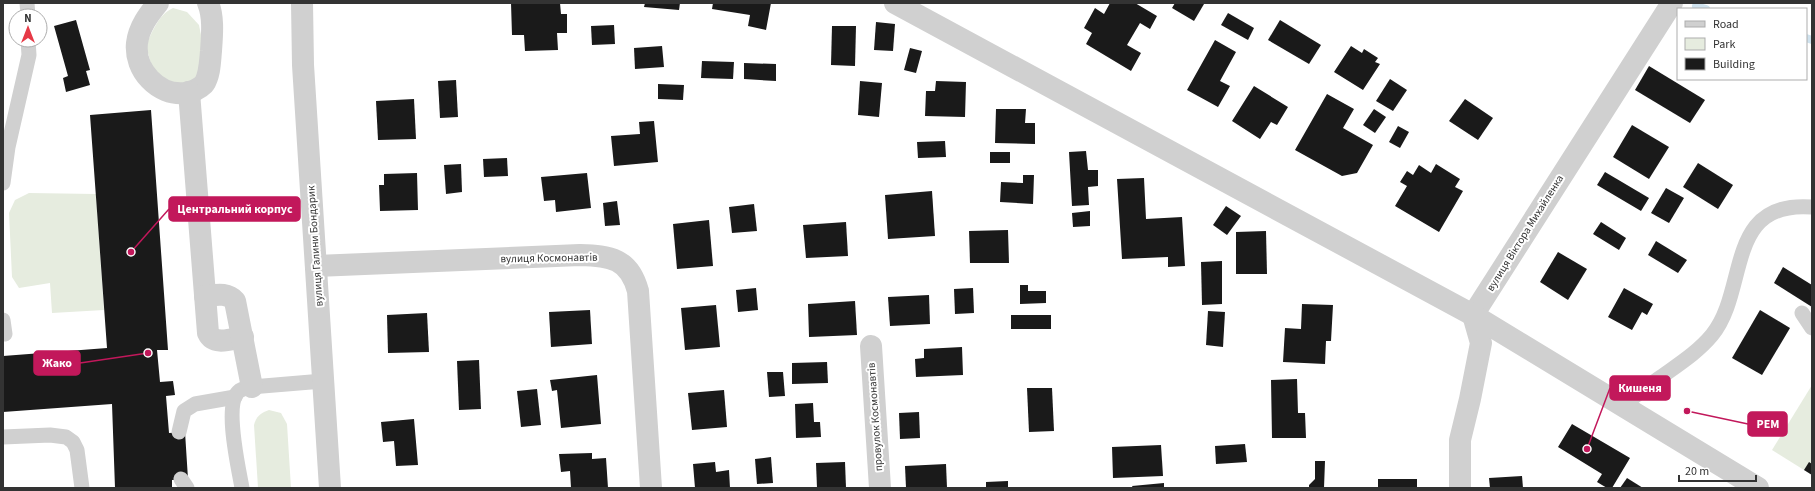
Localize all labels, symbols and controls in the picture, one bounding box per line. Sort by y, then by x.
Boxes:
north arrow [8,8,48,48]
legend [1677,8,1807,80]
text: N [24,11,32,26]
text: Road [1713,16,1739,33]
text: Park [1713,36,1735,53]
text: Building [1713,56,1755,73]
street label: вулиця Віктора Михайленка [1483,172,1567,294]
street label: вулиця Галини Бондарик [303,185,327,307]
callout: Центральний корпус [169,197,300,221]
text: Центральний корпус [177,201,293,218]
street label: вулиця Космонавтів [500,250,598,266]
callout: Жако [34,351,80,375]
text: Жако [42,355,72,372]
street label: провулок Космонавтів [864,362,886,472]
callout: Кишеня [1610,376,1670,400]
text: Кишеня [1618,380,1662,397]
callout: РЕМ [1748,412,1787,436]
text: РЕМ [1757,416,1779,433]
scale bar [1679,457,1756,483]
text: 20 m [1685,463,1709,480]

